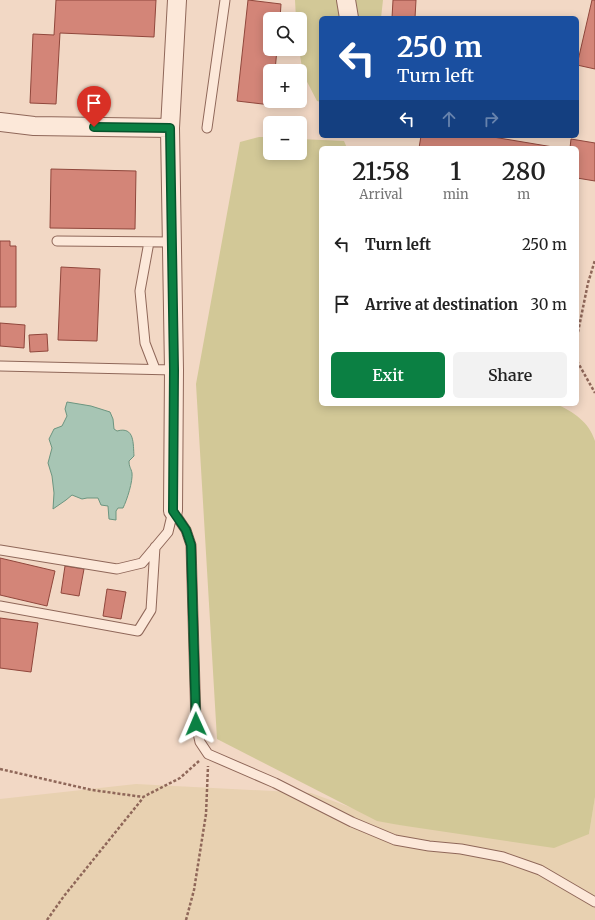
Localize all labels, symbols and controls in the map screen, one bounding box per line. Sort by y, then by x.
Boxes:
map controls [263,12,307,160]
button: search [263,12,307,56]
text: 250 m [397,29,482,65]
icon: left [331,32,383,84]
button: + [263,64,307,108]
text: Turn left [397,64,474,87]
pin [77,86,111,127]
icon: arrive [83,92,105,114]
icon: left [396,108,418,130]
icon: ahead [438,108,460,130]
icon: right [480,108,502,130]
button: − [263,116,307,160]
text: 21:58 [352,156,410,187]
text: 1 [450,156,461,187]
text: 280 [502,156,546,187]
text: Arrival [359,186,403,203]
text: min [443,186,469,203]
text: m [517,186,530,203]
icon: left [331,233,353,255]
text: Turn left [365,235,431,254]
text: 250 m [522,235,567,254]
icon: arrive [331,293,353,315]
text: Arrive at destination [365,295,518,314]
text: 30 m [530,295,567,314]
button: Exit [331,352,445,398]
button: Share [453,352,567,398]
position arrow [175,703,217,745]

